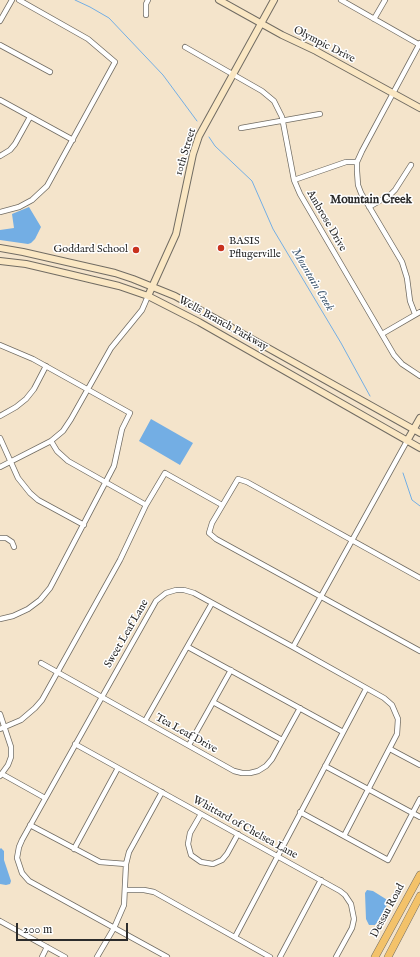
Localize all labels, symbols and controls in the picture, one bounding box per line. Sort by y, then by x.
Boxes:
street label: Olympic Drive [291,24,357,66]
street label: 10th Street [173,127,199,177]
street label: Ambrose Drive [303,188,349,254]
district label: Mountain Creek [330,194,412,208]
place label: BASIS Pflugerville [229,235,281,261]
place label: Goddard School [54,243,128,257]
marker: BASIS Pflugerville [216,243,226,253]
marker: Goddard School [131,245,141,255]
water label: Mountain Creek [288,246,336,314]
street label: Wells Branch Parkway [176,294,270,354]
street label: Sweet Leaf Lane [102,598,152,670]
street label: Tea Leaf Drive [153,712,219,756]
street label: Whittard of Chelsea Lane [190,794,300,862]
street label: Dessau Road [368,882,408,940]
scale bar [18,915,130,941]
text: 200 m [23,922,52,937]

